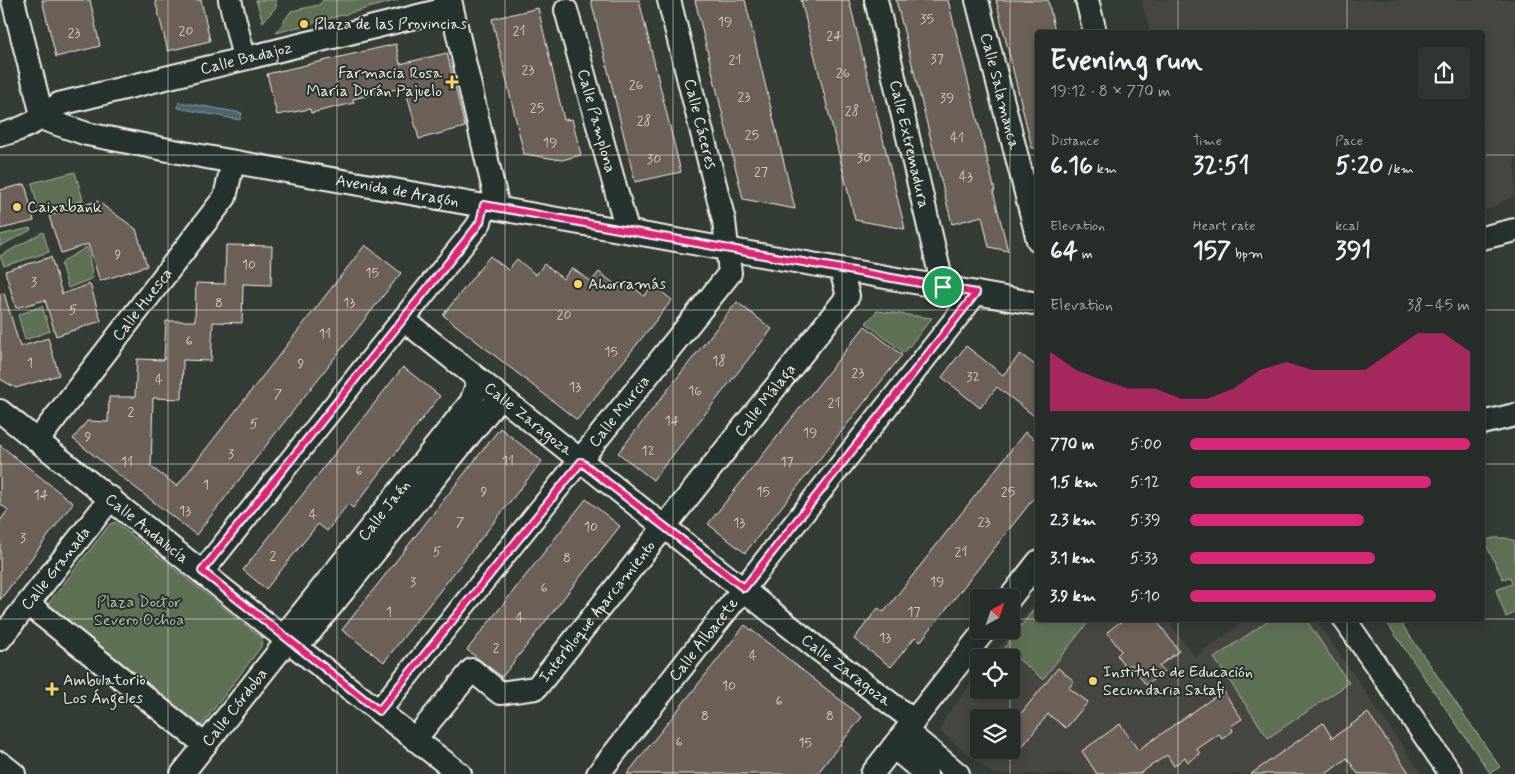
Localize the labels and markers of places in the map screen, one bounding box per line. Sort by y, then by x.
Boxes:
place label: Plaza de las Provincias [314,14,467,35]
marker: Plaza de las Provincias [298,18,310,30]
place label: Farmacia Rosa María Durán Pajuelo [306,63,442,102]
marker: Farmacia Rosa María Durán Pajuelo [446,76,458,88]
place label: Caixabank [27,197,102,218]
marker: Caixabank [11,201,23,213]
pin [922,266,964,308]
place label: Ahorramás [588,274,666,295]
marker: Ahorramás [572,278,584,290]
place label: Instituto de Educación Secundaria Satafi [1103,662,1253,701]
place label: Ambulatorio Los Ángeles [63,670,146,710]
marker: Instituto de Educación Secundaria Satafi [1087,675,1099,687]
marker: Ambulatorio Los Ángeles [45,682,59,696]

